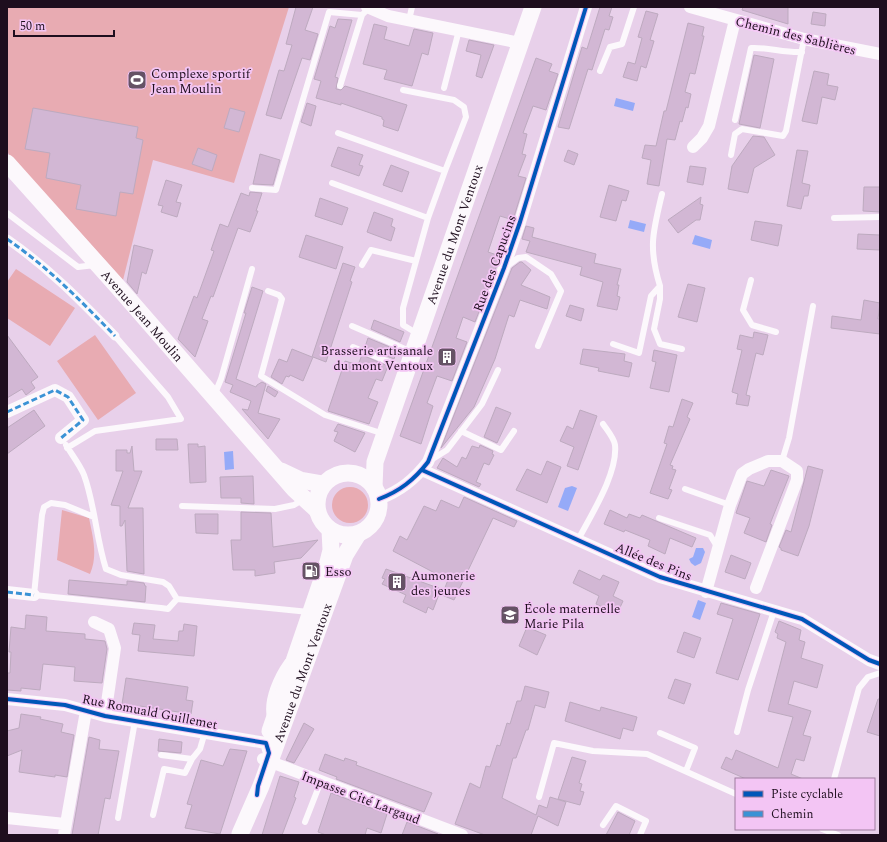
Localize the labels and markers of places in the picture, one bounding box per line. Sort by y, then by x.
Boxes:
place label: Complexe sportif Jean Moulin [151,64,252,99]
sports icon: Complexe sportif Jean Moulin [126,69,148,91]
place label: Brasserie artisanale du mont Ventoux [321,341,434,376]
building icon: Brasserie artisanale du mont Ventoux [436,346,458,368]
fuel station icon: Esso [300,560,322,582]
place label: Esso [325,562,352,582]
place label: Aumonerie des jeunes [411,566,475,601]
building icon: Aumonerie des jeunes [386,571,408,593]
place label: École maternelle Marie Pila [524,599,620,634]
school or university icon: École maternelle Marie Pila [499,604,521,626]

